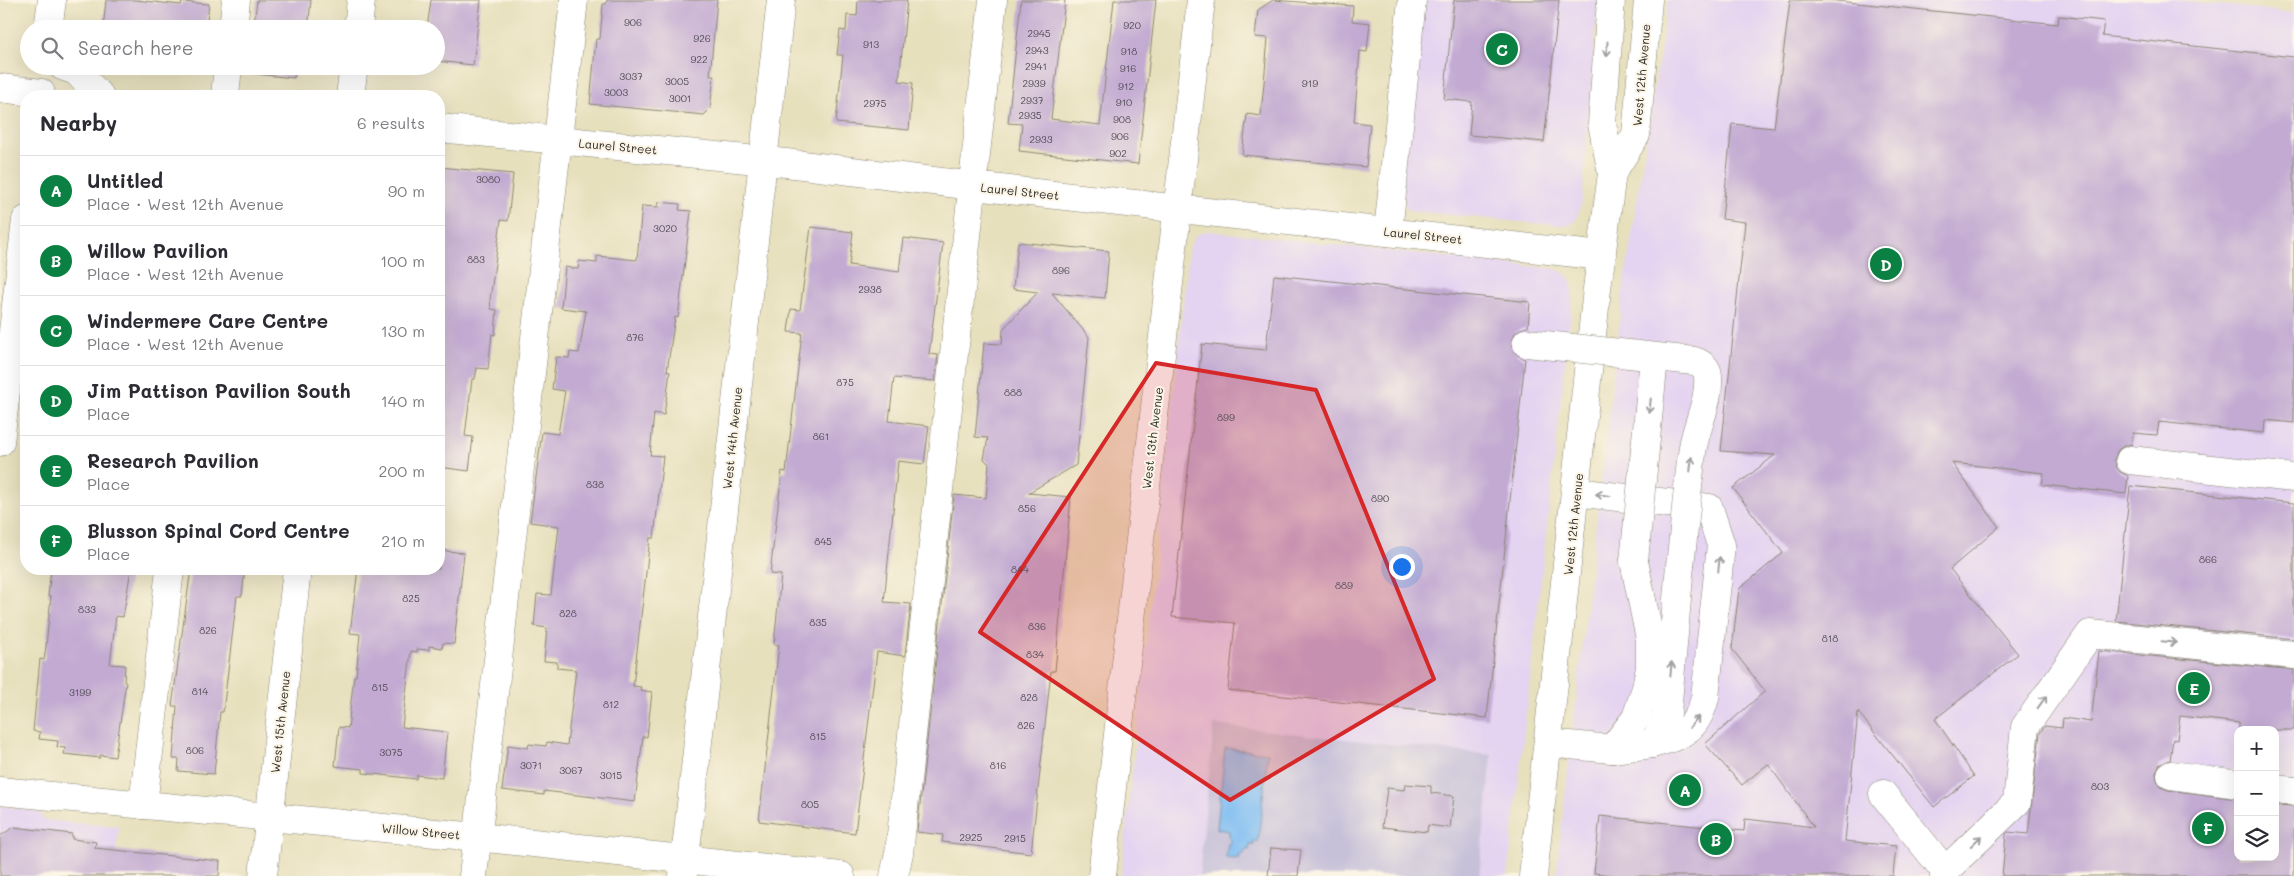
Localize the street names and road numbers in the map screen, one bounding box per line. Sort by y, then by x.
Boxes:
street label: West 12th Avenue [1629,23,1653,127]
street label: Laurel Street [578,135,658,157]
street label: Laurel Street [980,179,1060,203]
street label: Laurel Street [1383,223,1463,247]
street label: West 14th Avenue [719,386,745,490]
street label: West 13th Avenue [1138,386,1166,490]
street label: West 12th Avenue [1560,472,1586,576]
street label: West 15th Avenue [267,670,293,774]
street label: Willow Street [381,820,461,842]

